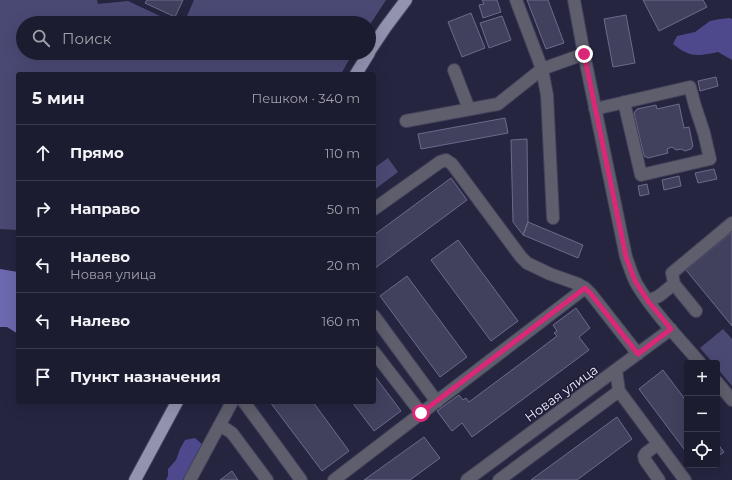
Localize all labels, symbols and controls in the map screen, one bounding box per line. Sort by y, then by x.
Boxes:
search box [16,16,376,60]
icon: search [30,27,52,49]
text: Поиск [62,29,111,48]
route end [575,45,593,63]
text: 5 мин [32,88,85,108]
text: Пешком · 340 m [251,90,360,106]
icon: ahead [32,142,54,164]
text: Прямо [70,143,124,162]
text: 110 m [325,145,360,161]
icon: right [32,198,54,220]
text: Направо [70,199,140,218]
text: 50 m [327,201,360,217]
text: Налево [70,247,130,266]
icon: left [32,254,54,276]
text: 20 m [327,257,360,273]
text: Новая улица [70,266,156,282]
icon: left [32,310,54,332]
text: Налево [70,311,130,330]
text: 160 m [322,313,360,329]
map controls [684,360,720,468]
button: + [684,360,720,396]
street label: Новая улица [521,361,601,425]
icon: arrive [32,366,54,388]
text: Пункт назначения [70,367,221,386]
button: − [684,396,720,432]
route start [412,404,430,422]
button: locate [684,432,720,468]

